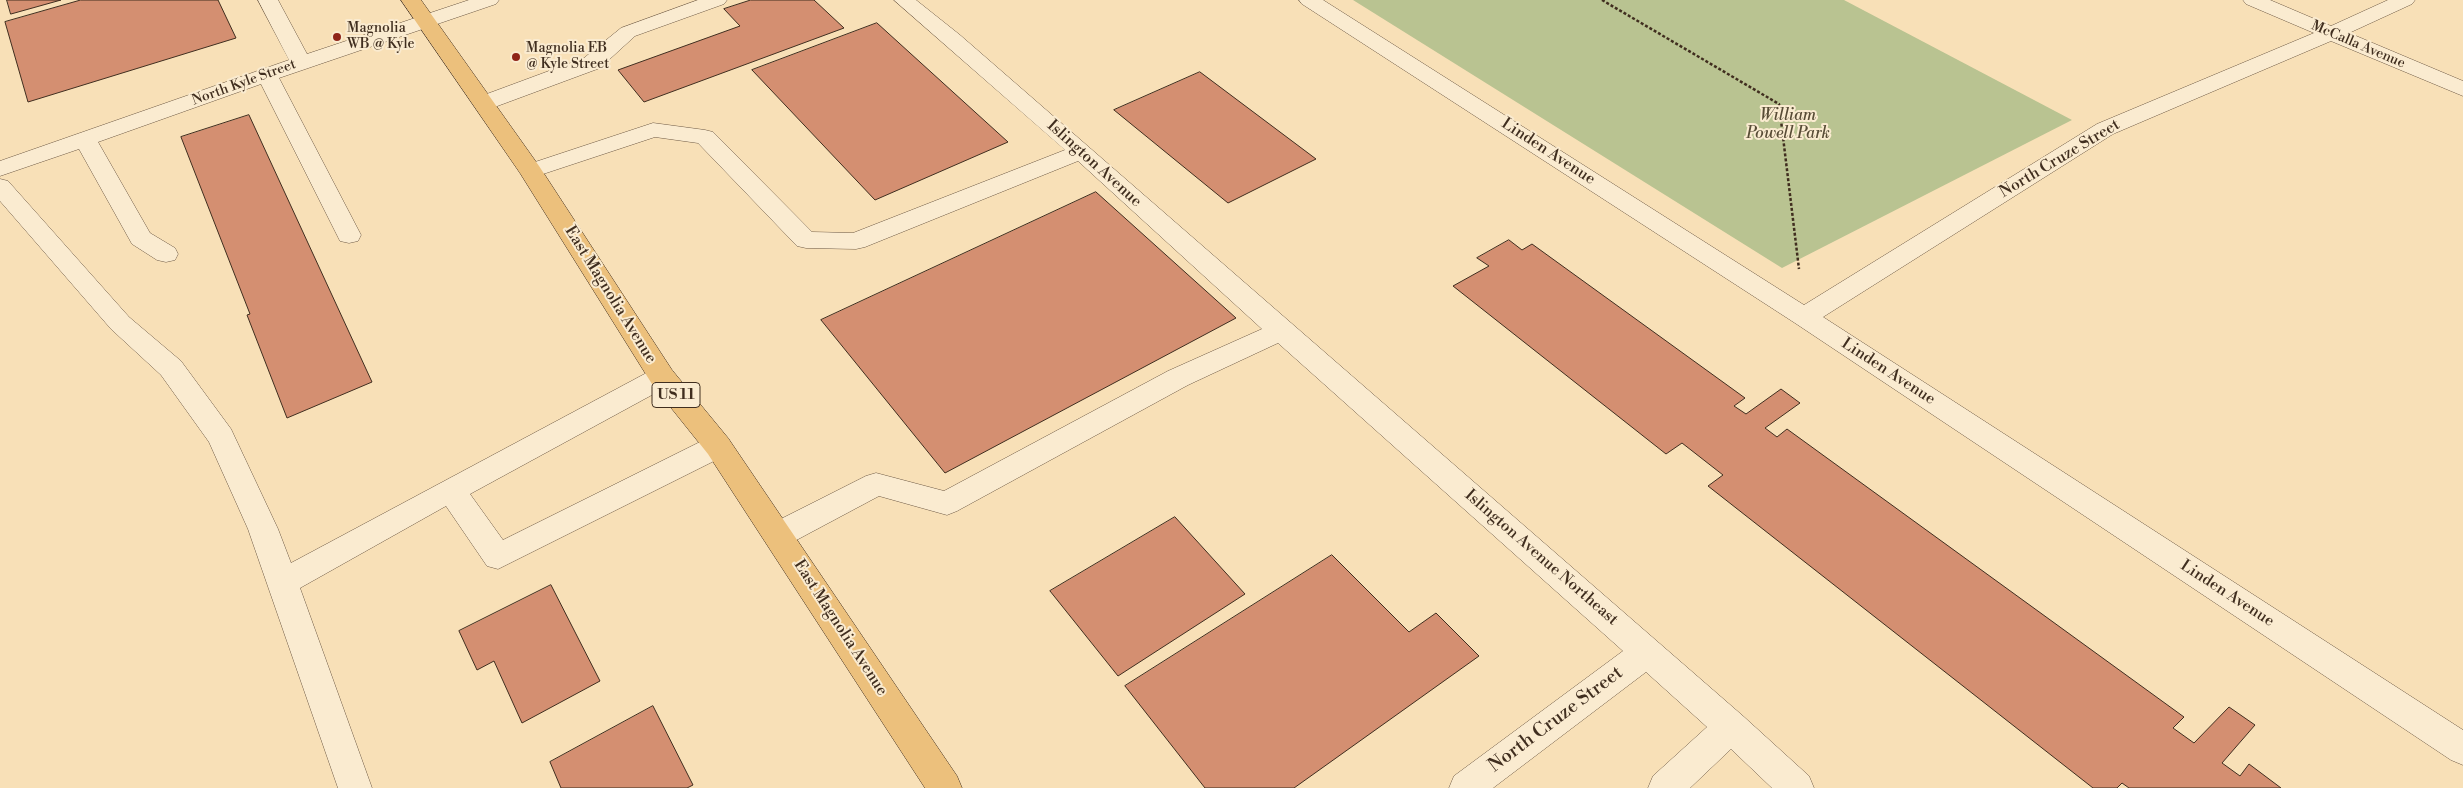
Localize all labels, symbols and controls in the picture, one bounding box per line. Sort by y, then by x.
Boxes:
street label: McCalla Avenue [2308,18,2408,72]
place label: Magnolia WB @ Kyle [347,21,415,54]
marker: Magnolia WB @ Kyle [331,31,343,43]
place label: Magnolia EB @ Kyle Street [526,41,609,74]
marker: Magnolia EB @ Kyle Street [510,51,522,63]
street label: North Kyle Street [190,56,298,110]
park label: William Powell Park [1746,106,1830,144]
street label: Linden Avenue [1497,114,1599,190]
street label: Islington Avenue [1043,116,1145,212]
street label: North Cruze Street [1996,116,2124,202]
street label: East Magnolia Avenue [560,223,660,367]
street label: Linden Avenue [1837,334,1939,410]
road number: US 11 [652,382,700,408]
street label: Islington Avenue Northeast [1460,486,1622,630]
street label: East Magnolia Avenue [789,556,891,700]
street label: Linden Avenue [2176,556,2278,632]
street label: North Cruze Street [1484,662,1628,778]

